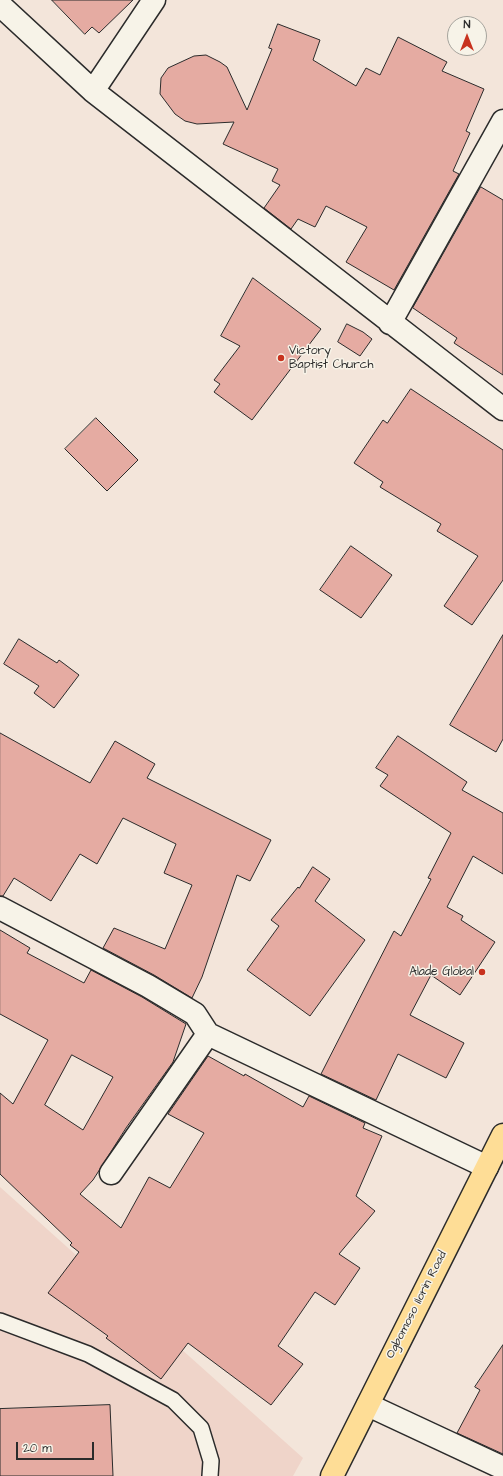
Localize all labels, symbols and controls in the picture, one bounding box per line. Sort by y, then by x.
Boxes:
north arrow [447,16,487,56]
text: N [464,17,470,32]
place label: Victory Baptist Church [289,344,373,372]
marker: Victory Baptist Church [276,353,286,363]
place label: Alade Global [409,965,474,979]
marker: Alade Global [477,967,487,977]
street label: Ogbomoso Ilorin Road [384,1249,450,1361]
scale bar [18,1434,96,1460]
text: 20 m [23,1440,52,1457]

